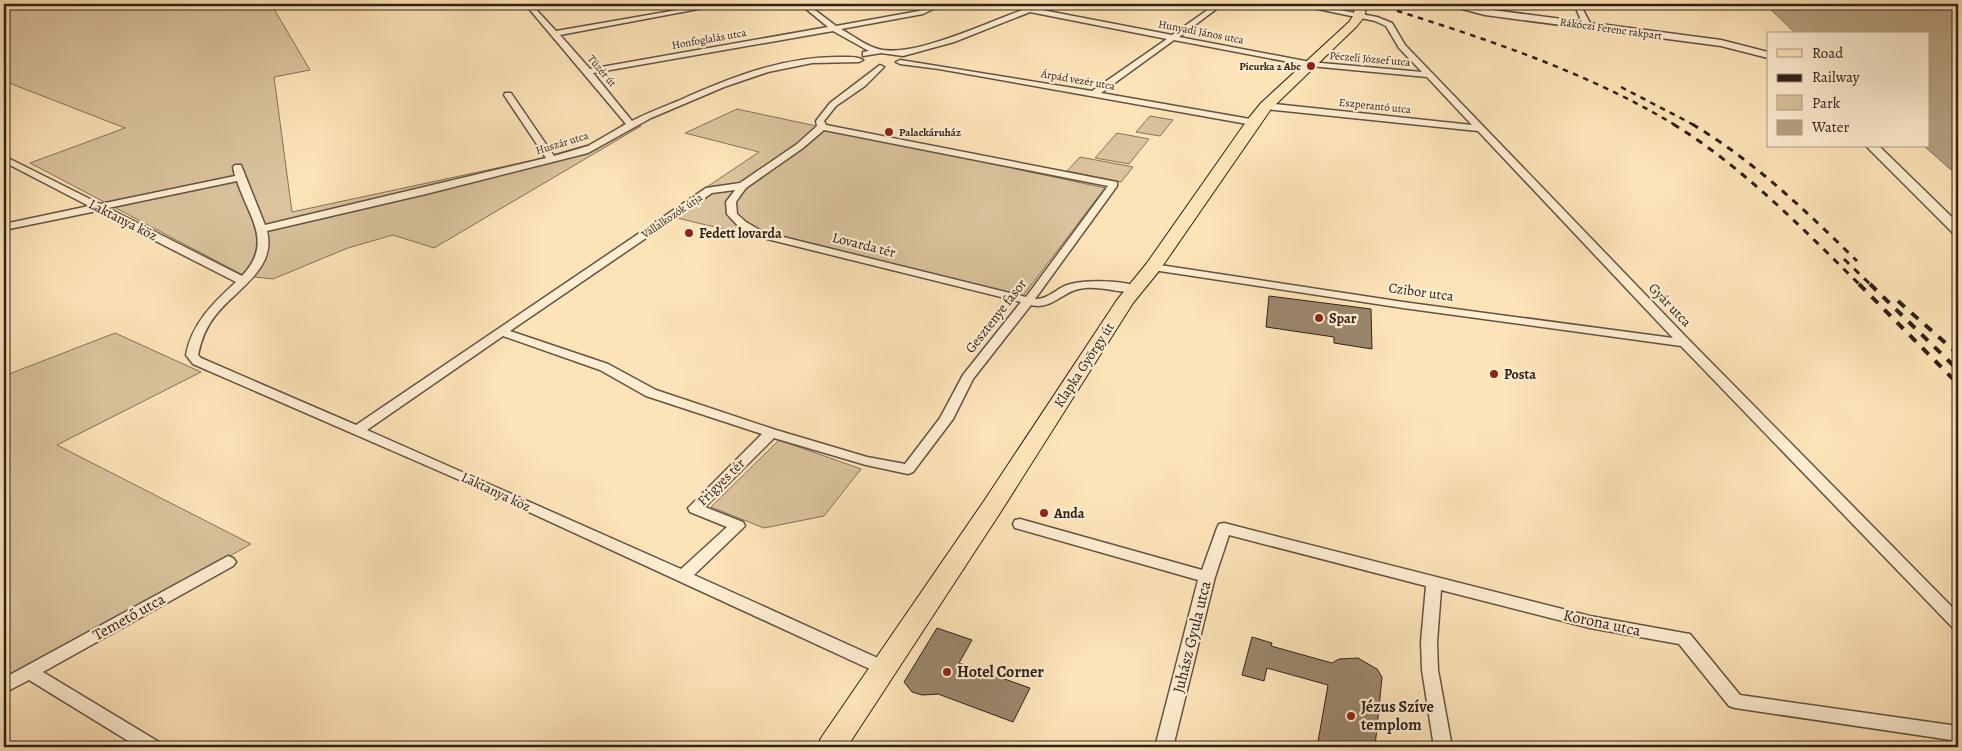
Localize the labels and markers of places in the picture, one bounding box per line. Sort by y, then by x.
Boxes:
place label: Picurka 2 Abc [1239,59,1301,74]
marker: Picurka 2 Abc [1305,60,1317,72]
place label: Palackáruház [899,125,961,140]
marker: Palackáruház [883,126,895,138]
place label: Fedett lovarda [699,224,782,243]
marker: Fedett lovarda [683,227,695,239]
place label: Spar [1329,309,1357,328]
marker: Spar [1313,312,1325,324]
place label: Posta [1504,365,1536,384]
marker: Posta [1488,368,1500,380]
place label: Anda [1053,504,1085,523]
marker: Anda [1038,507,1050,519]
place label: Hotel Corner [957,661,1044,683]
marker: Hotel Corner [941,666,953,678]
place label: Jézus Szíve templom [1361,696,1434,736]
marker: Jézus Szíve templom [1345,710,1357,722]

